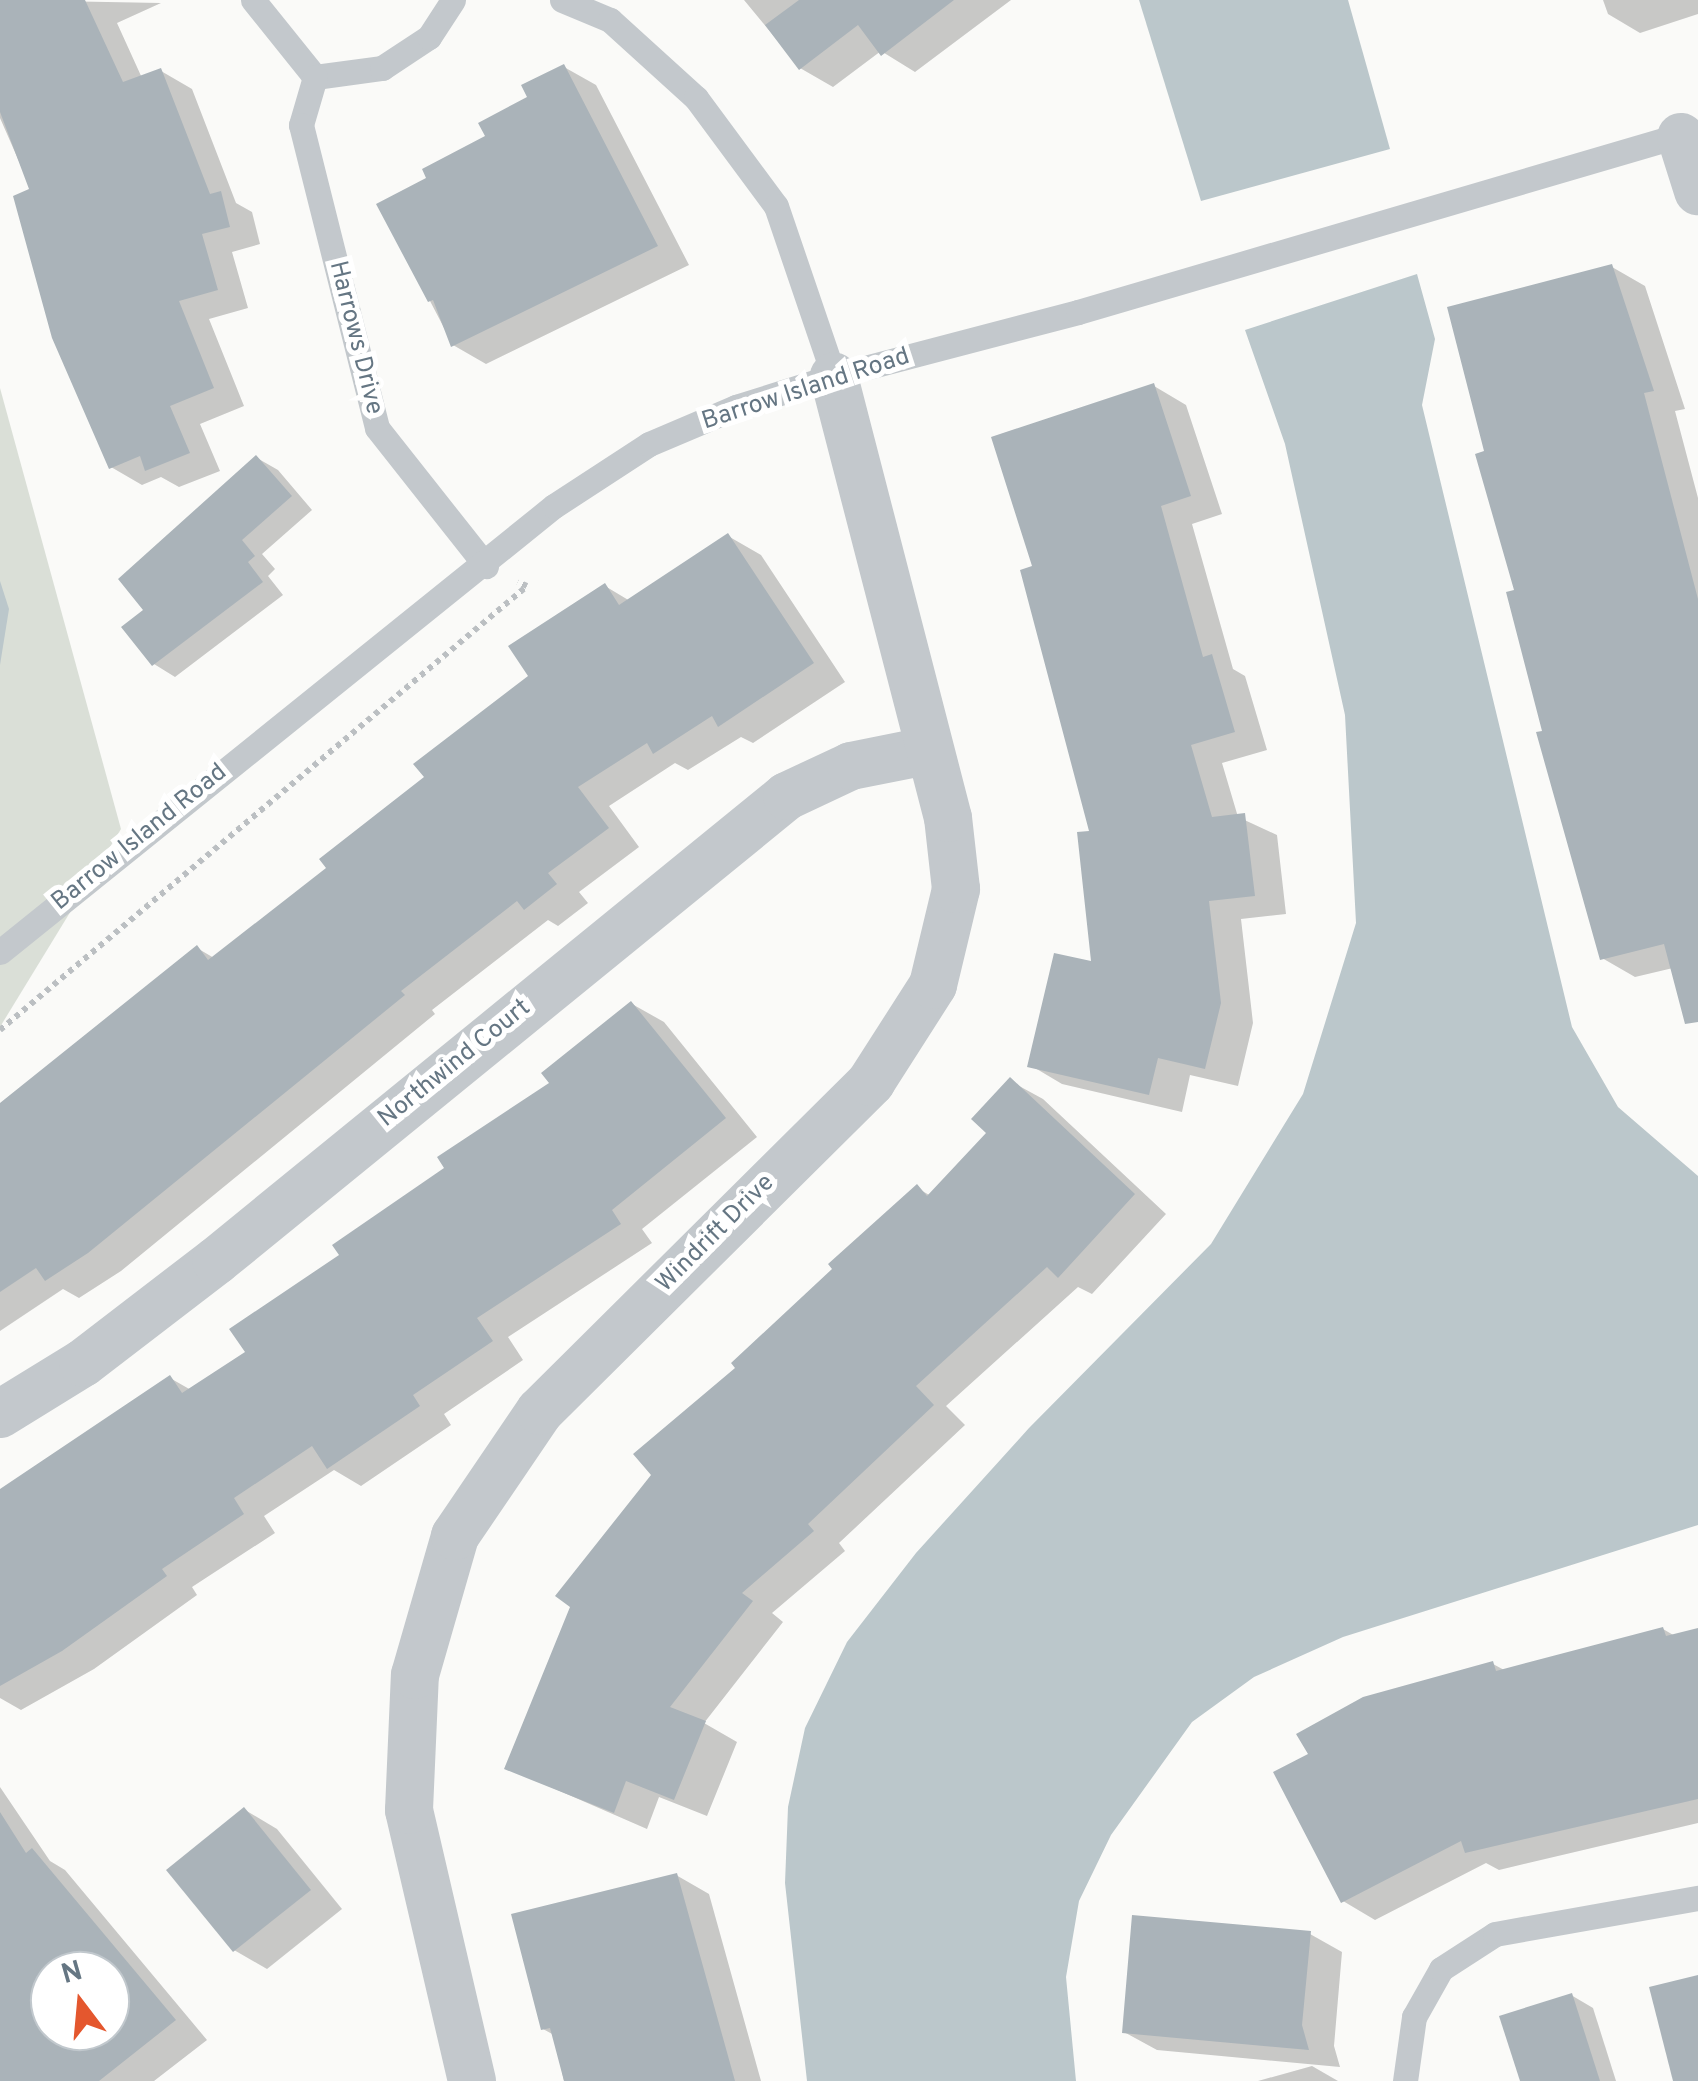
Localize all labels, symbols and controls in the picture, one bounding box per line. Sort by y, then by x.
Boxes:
street label: Harrows Drive [321,258,389,418]
street label: Barrow Island Road [698,342,914,438]
street label: Barrow Island Road [46,758,234,918]
street label: Northwind Court [373,993,537,1135]
street label: Windrift Drive [651,1169,781,1299]
north arrow [30,1951,130,2051]
text: N [58,1954,87,1994]

